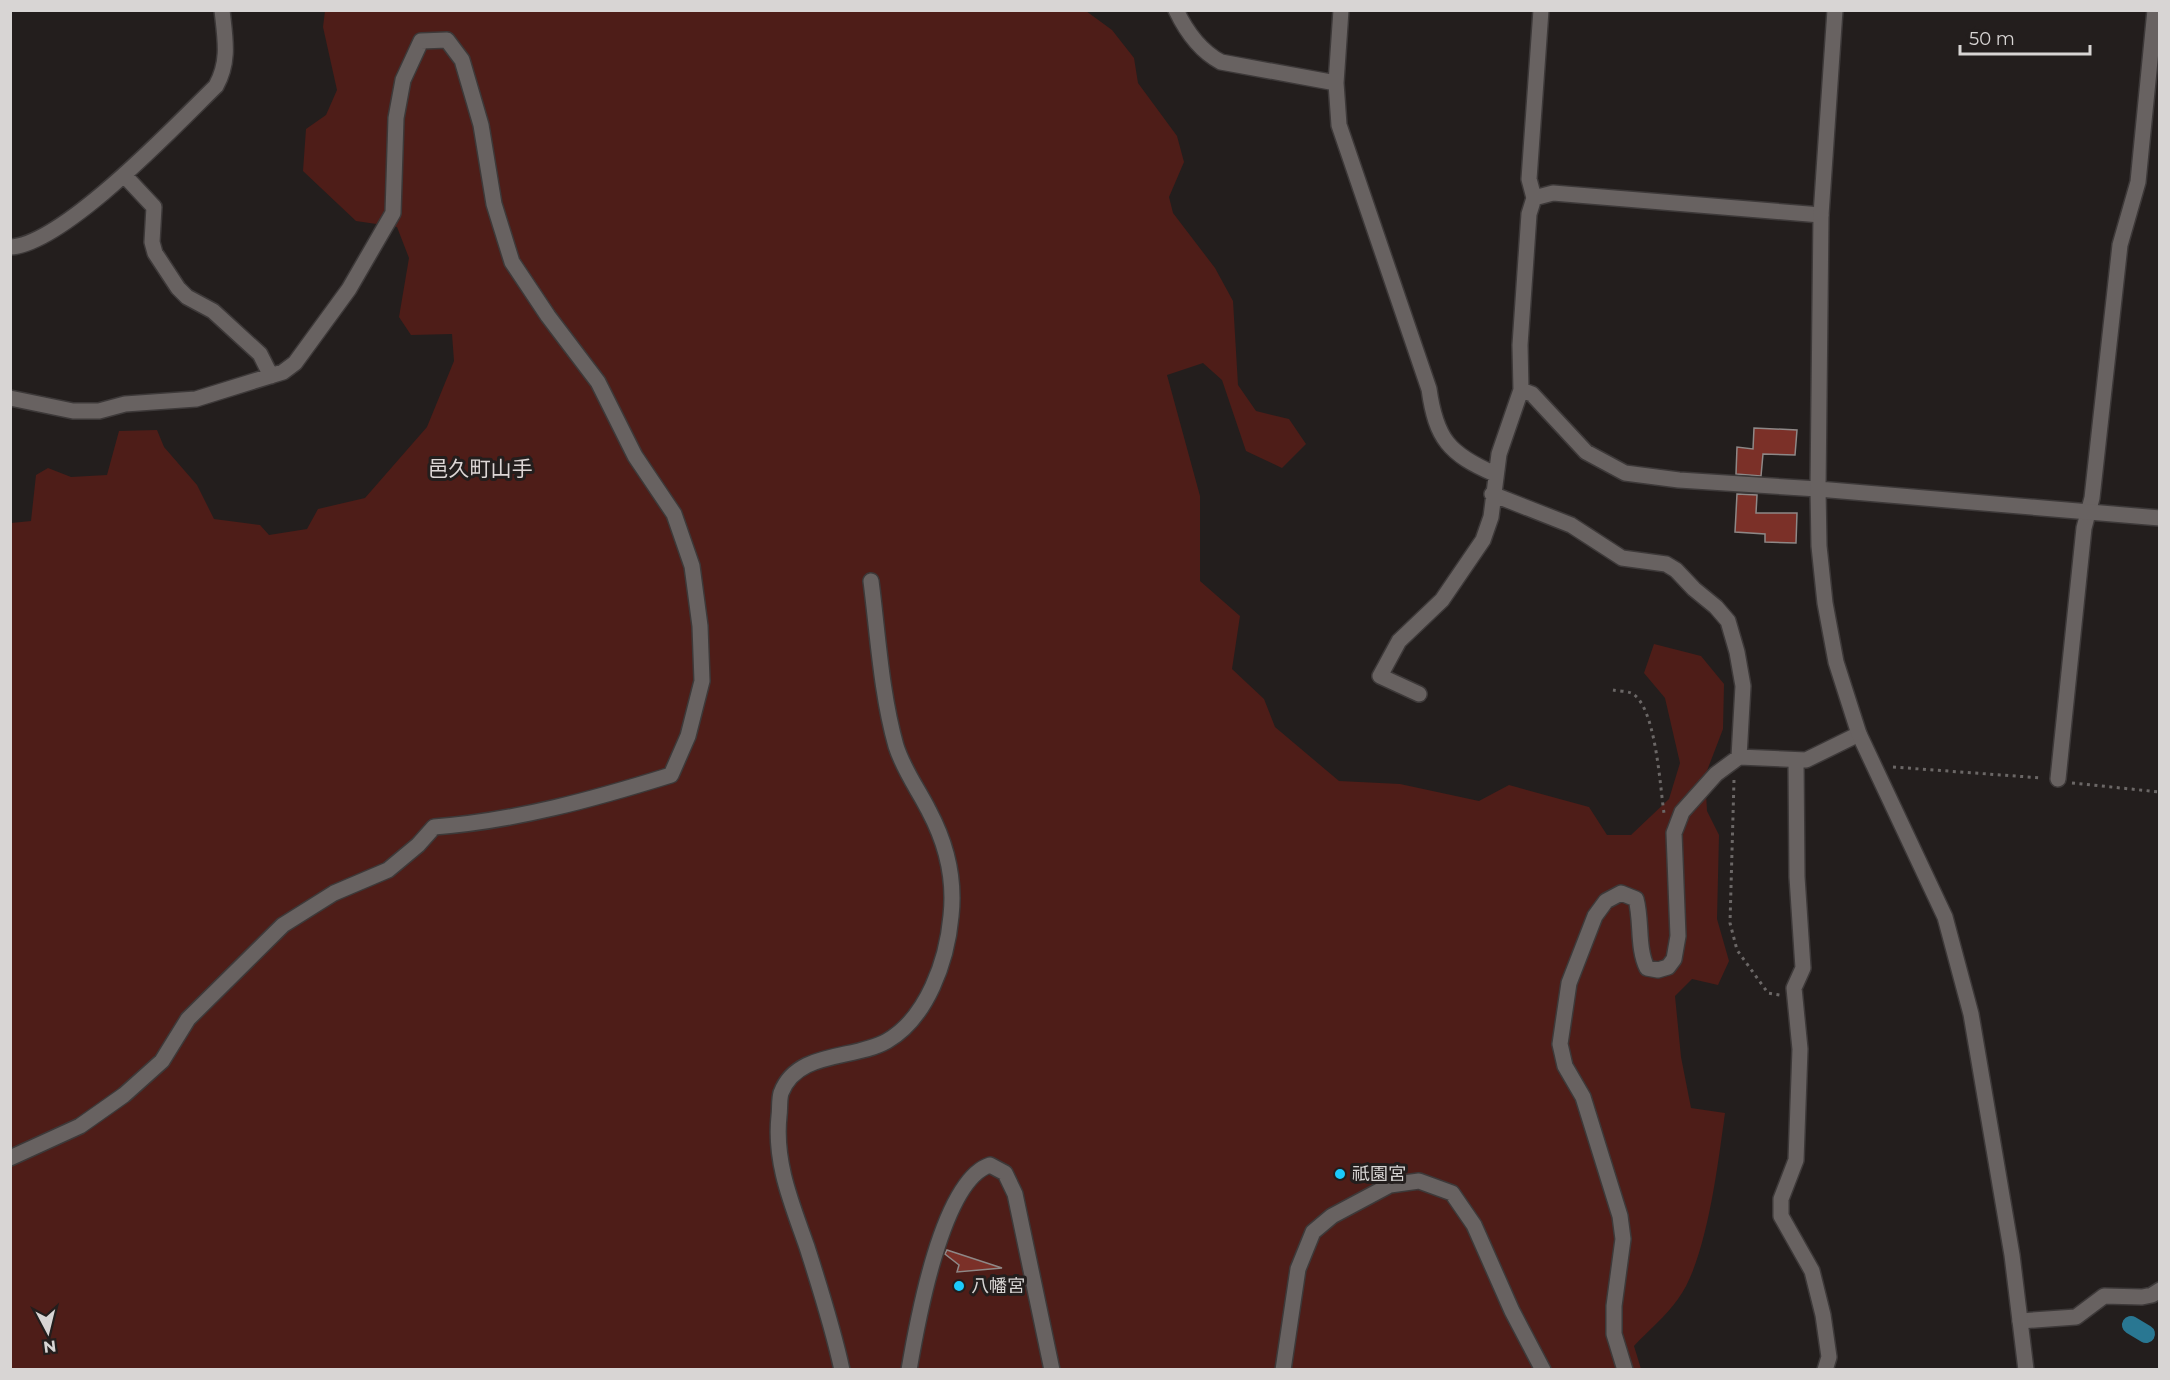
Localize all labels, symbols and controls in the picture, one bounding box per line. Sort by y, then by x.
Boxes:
scale bar [1960,18,2090,56]
text: 50 m [1969,28,2015,50]
district label: 邑久町山手 [428,456,533,481]
place label: 祇園宮 [1352,1163,1406,1185]
marker: 祇園宮 [1333,1167,1347,1181]
place label: 八幡宮 [971,1275,1025,1297]
marker: 八幡宮 [952,1279,966,1293]
north arrow [18,1302,78,1362]
text: N [42,1336,57,1357]

